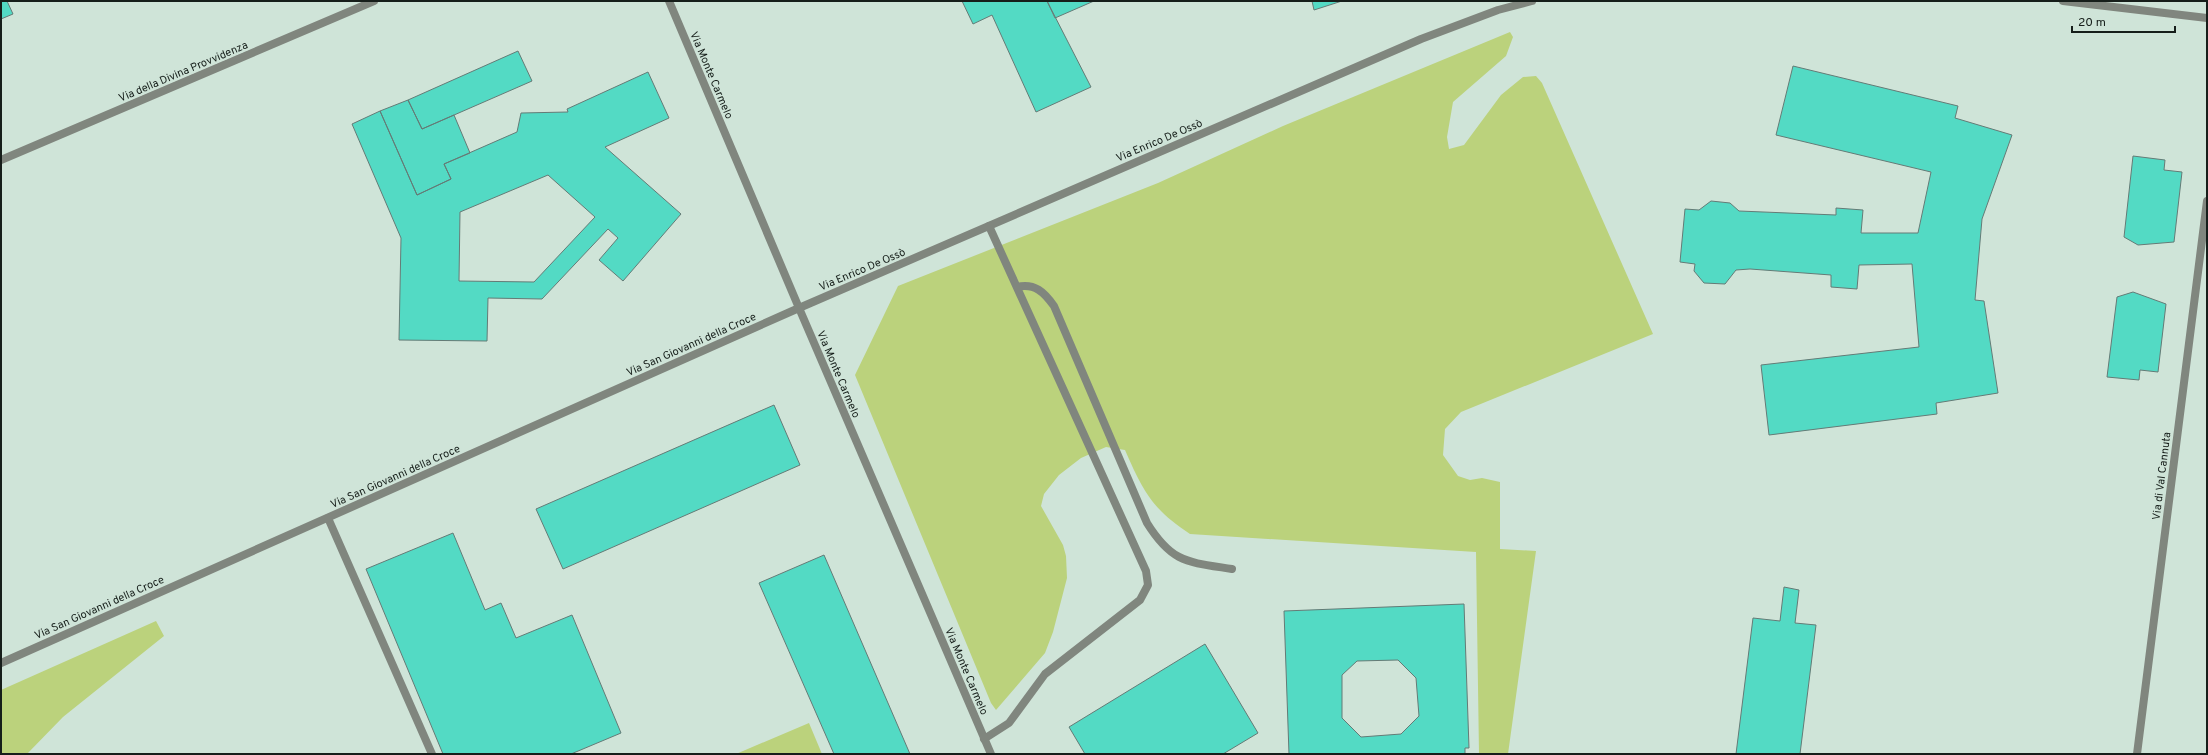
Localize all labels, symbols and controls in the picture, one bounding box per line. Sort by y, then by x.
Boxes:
scale bar [2072,8,2175,34]
text: 20 m [2078,15,2106,31]
street label: Via Monte Carmelo [686,30,736,121]
street label: Via della Divina Provvidenza [117,38,250,106]
street label: Via Enrico De Ossò [1114,116,1205,165]
street label: Via Enrico De Ossò [817,245,908,294]
street label: Via San Giovanni della Croce [624,310,759,380]
street label: Via Monte Carmelo [813,329,863,420]
street label: Via di Val Cannuta [2150,431,2174,521]
street label: Via San Giovanni della Croce [328,442,463,512]
street label: Via San Giovanni della Croce [32,573,167,643]
street label: Via Monte Carmelo [941,626,991,717]

